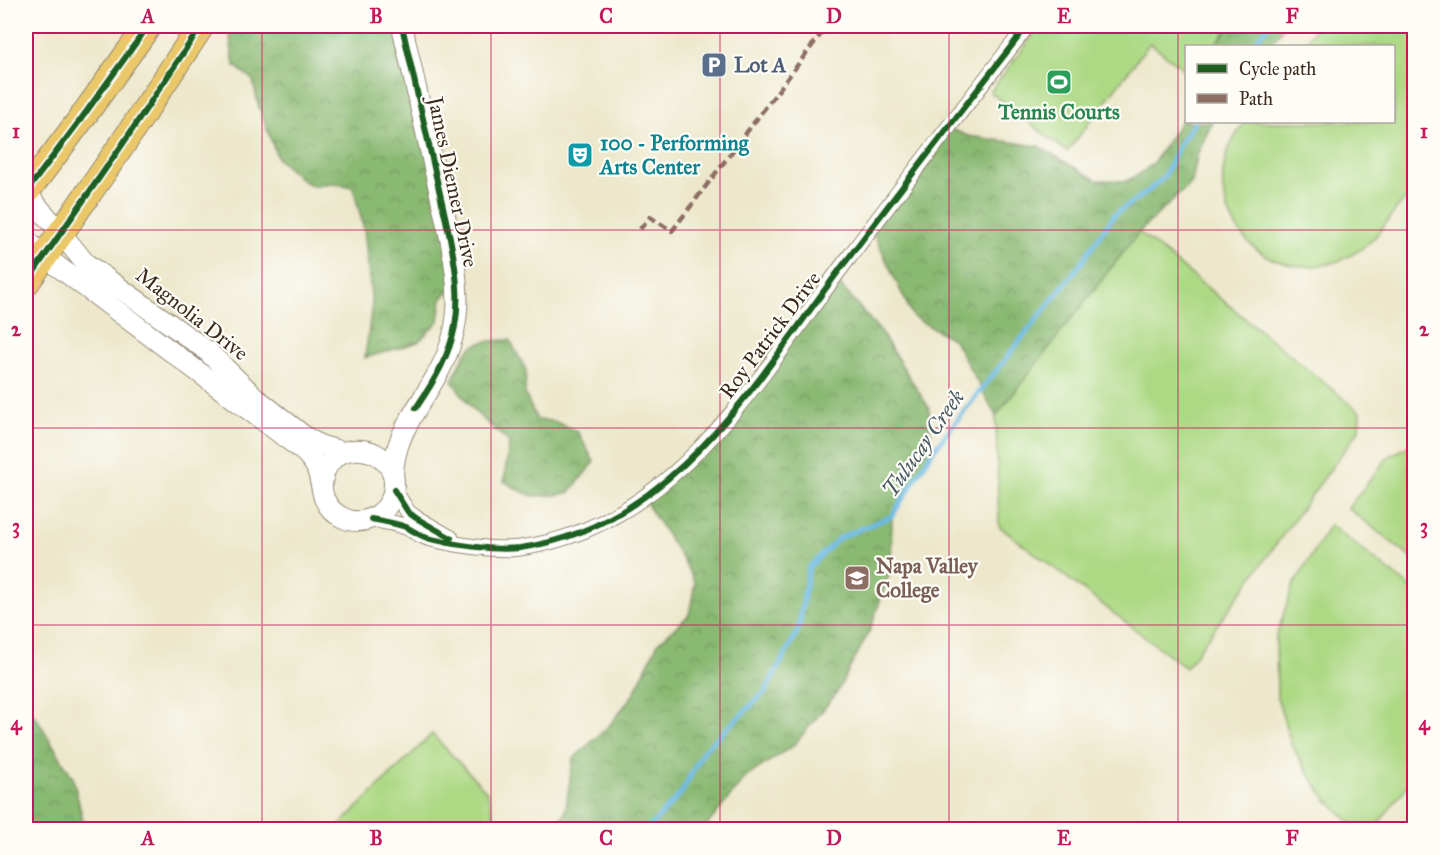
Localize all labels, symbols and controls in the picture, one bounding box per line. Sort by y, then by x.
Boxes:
text: A [139,4,155,28]
text: B [369,4,383,28]
text: C [599,4,613,28]
text: D [826,4,842,28]
text: E [1057,4,1072,28]
text: F [1285,4,1299,28]
legend [1185,45,1395,123]
parking icon: Lot A [699,50,729,80]
place label: Lot A [734,52,787,78]
text: Cycle path [1239,58,1316,80]
sports icon: Tennis Courts [1044,67,1074,97]
text: Path [1239,88,1273,110]
street label: James Diemer Drive [422,92,484,270]
place label: Tennis Courts [997,99,1120,125]
text: 1 [12,119,20,143]
text: 1 [1420,119,1428,143]
place label: 100 - Performing Arts Center [598,130,750,180]
theatre icon: 100 - Performing Arts Center [565,140,595,170]
street label: Magnolia Drive [131,262,254,366]
street label: Roy Patrick Drive [714,266,826,404]
text: 2 [11,317,22,341]
text: 2 [1419,317,1430,341]
water label: Tulucay Creek [877,384,970,502]
text: 3 [12,514,20,539]
text: 3 [1420,514,1428,539]
place label: Napa Valley College [876,553,979,603]
school or university icon: Napa Valley College [842,563,872,593]
text: 4 [10,711,22,736]
text: 4 [1418,711,1430,736]
text: A [139,826,155,850]
text: B [369,826,383,850]
text: C [599,826,613,850]
text: D [826,826,842,850]
text: E [1057,826,1072,850]
text: F [1285,826,1299,850]

